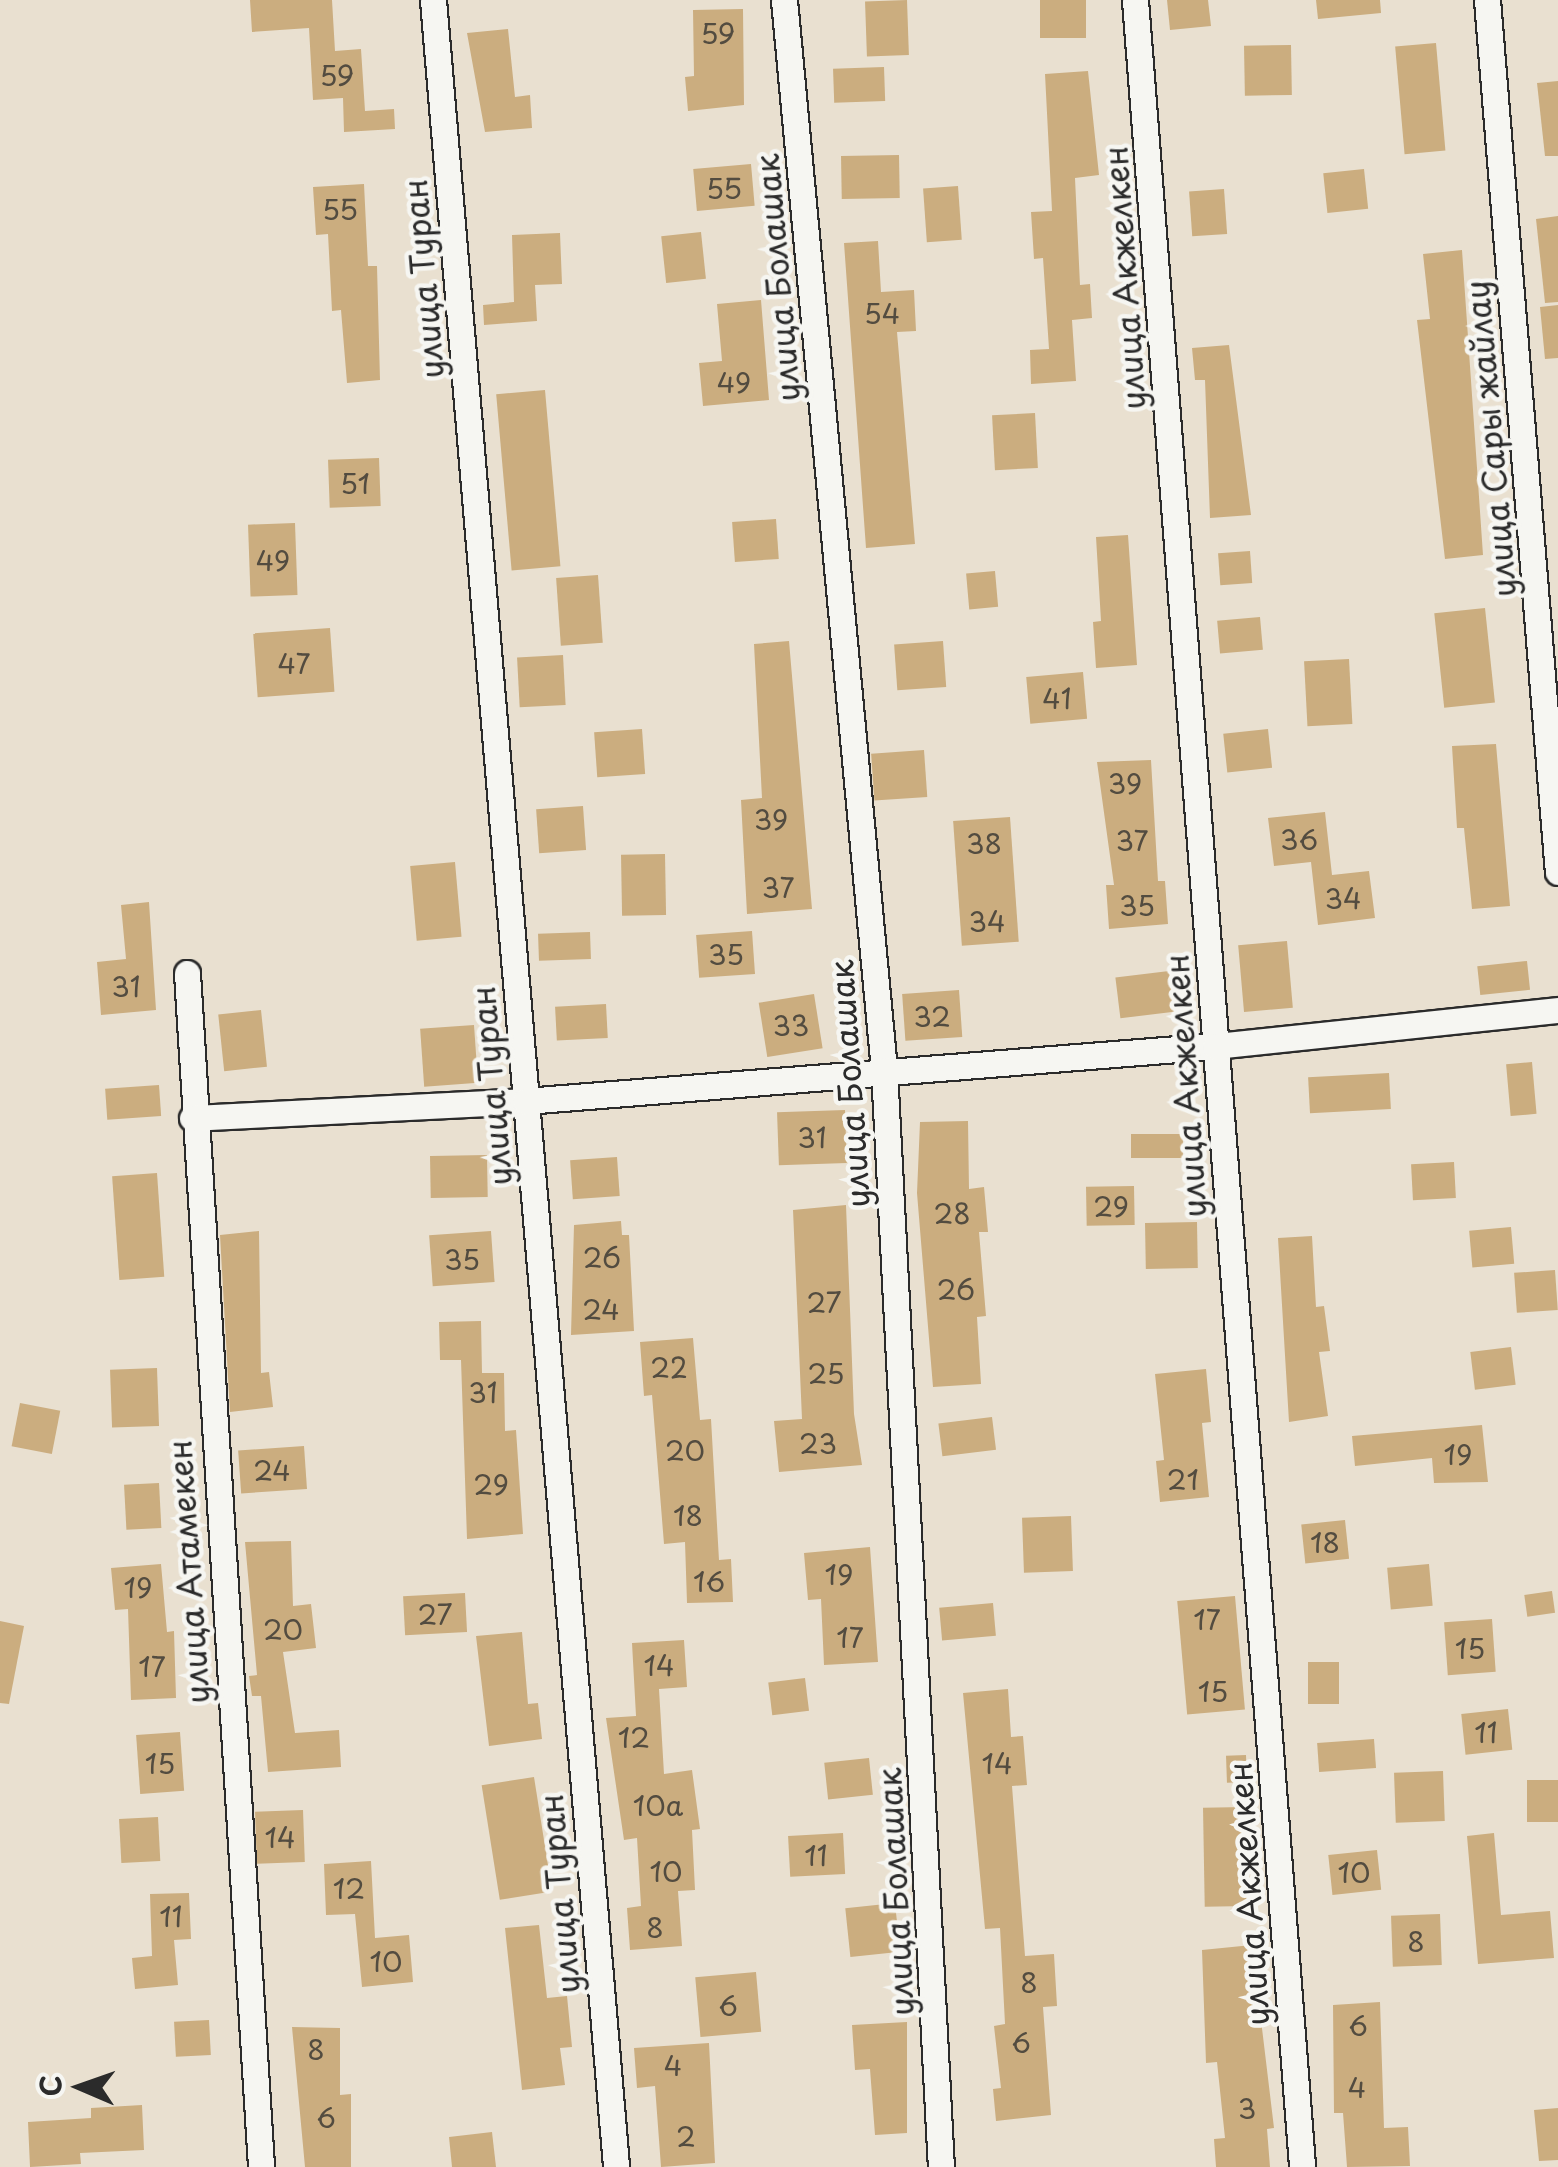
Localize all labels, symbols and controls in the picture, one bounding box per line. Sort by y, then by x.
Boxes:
house number: 59 [701,16,735,50]
house number: 59 [320,58,354,92]
street label: улица Акжелкен [1096,144,1152,412]
street label: улица Болашак [747,152,807,404]
house number: 55 [706,171,742,205]
street label: улица Туран [395,177,451,381]
house number: 55 [322,192,358,226]
street label: улица Сары жайлау [1457,278,1523,600]
house number: 54 [864,296,900,330]
house number: 49 [717,365,751,399]
house number: 51 [340,466,370,500]
house number: 49 [256,543,290,577]
house number: 47 [278,646,310,680]
house number: 41 [1042,681,1072,715]
house number: 39 [1108,766,1142,800]
house number: 39 [754,802,788,836]
house number: 36 [1280,822,1318,856]
house number: 37 [1116,823,1148,857]
house number: 38 [966,826,1002,860]
house number: 37 [762,870,794,904]
house number: 34 [1324,881,1362,915]
house number: 35 [1119,888,1155,922]
house number: 34 [968,904,1006,938]
house number: 35 [708,937,744,971]
street label: улица Акжелкен [1157,952,1213,1220]
street label: улица Болашак [821,958,877,1210]
house number: 31 [111,969,141,1003]
street label: улица Туран [463,984,519,1188]
house number: 32 [913,999,951,1033]
house number: 33 [773,1008,809,1042]
house number: 31 [797,1120,827,1154]
house number: 29 [1093,1189,1129,1223]
house number: 28 [933,1196,971,1230]
house number: 26 [583,1240,621,1274]
house number: 35 [444,1242,480,1276]
house number: 26 [937,1272,975,1306]
house number: 27 [807,1285,841,1319]
house number: 24 [582,1292,620,1326]
house number: 22 [650,1350,688,1384]
house number: 25 [807,1356,845,1390]
house number: 31 [468,1375,498,1409]
house number: 23 [799,1426,837,1460]
house number: 20 [665,1433,705,1467]
house number: 19 [1444,1437,1472,1471]
street label: улица Атамекен [160,1438,216,1706]
house number: 24 [253,1453,291,1487]
house number: 21 [1167,1462,1199,1496]
house number: 29 [473,1467,509,1501]
house number: 18 [673,1498,703,1532]
house number: 18 [1310,1525,1340,1559]
house number: 19 [825,1557,853,1591]
house number: 16 [693,1564,725,1598]
house number: 19 [124,1570,152,1604]
house number: 27 [418,1597,452,1631]
house number: 17 [1193,1602,1221,1636]
house number: 20 [263,1612,303,1646]
house number: 17 [836,1620,864,1654]
house number: 15 [1455,1631,1485,1665]
house number: 14 [643,1648,675,1682]
house number: 17 [138,1649,166,1683]
house number: 15 [1198,1674,1228,1708]
house number: 11 [1474,1715,1498,1749]
house number: 12 [618,1720,650,1754]
house number: 15 [145,1746,175,1780]
house number: 14 [981,1746,1013,1780]
street label: улица Акжелкен [1220,1760,1276,2028]
street label: улица Болашак [869,1766,921,2018]
house number: 10а [633,1788,683,1822]
street label: улица Туран [531,1792,587,1996]
house number: 14 [264,1820,296,1854]
house number: 11 [804,1838,828,1872]
house number: 10 [649,1854,683,1888]
house number: 10 [1337,1855,1371,1889]
house number: 12 [333,1871,365,1905]
house number: 11 [159,1899,183,1933]
house number: 8 [646,1910,664,1944]
house number: 8 [1407,1924,1425,1958]
house number: 10 [369,1944,403,1978]
house number: 8 [1020,1965,1038,1999]
house number: 6 [718,1988,738,2022]
house number: 6 [1348,2008,1368,2042]
house number: 6 [1011,2025,1031,2059]
house number: 8 [307,2032,325,2066]
north arrow [30,2037,130,2137]
house number: 4 [664,2048,682,2082]
house number: 4 [1348,2070,1366,2104]
text: С [28,2075,71,2097]
house number: 3 [1238,2091,1256,2125]
house number: 6 [316,2100,336,2134]
house number: 2 [676,2119,696,2153]

